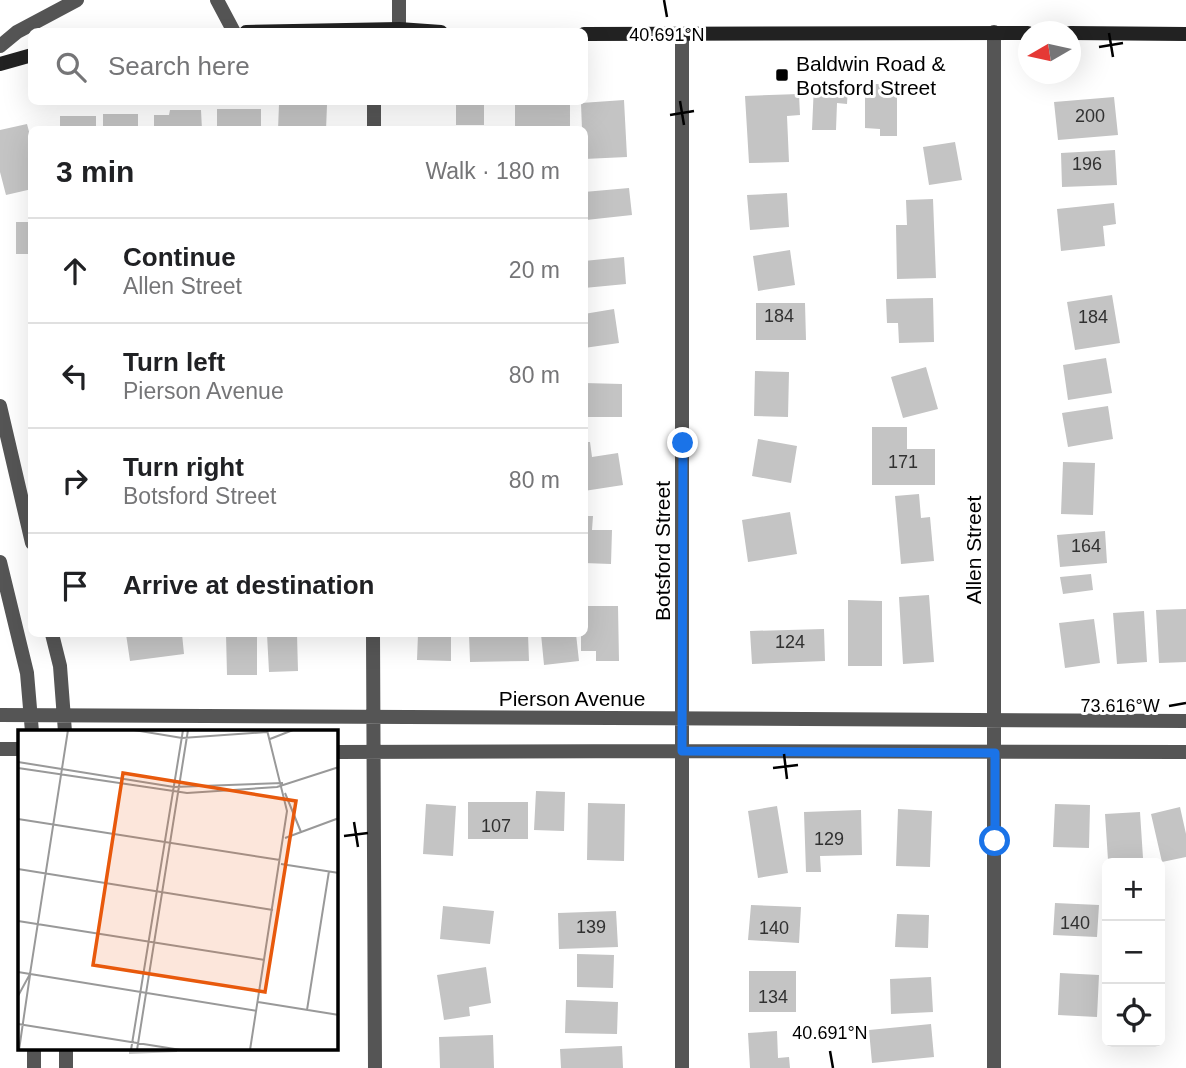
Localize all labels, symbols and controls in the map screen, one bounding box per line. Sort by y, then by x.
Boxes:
north arrow [1018,21,1081,84]
text: 40.691°N [629,25,705,45]
search box [28,28,588,105]
icon: search [52,48,90,86]
text: Search here [108,51,250,81]
place label: Baldwin Road & Botsford Street [796,52,945,99]
marker: Baldwin Road & Botsford Street [774,67,790,83]
house number: 200 [1075,106,1105,126]
house number: 196 [1072,154,1102,174]
text: 3 min [56,155,134,188]
text: Walk · 180 m [425,158,560,184]
text: Continue [123,242,236,272]
icon: ahead [56,252,94,290]
text: 20 m [509,257,560,283]
text: Allen Street [123,273,242,299]
house number: 184 [764,306,794,326]
house number: 184 [1078,307,1108,327]
text: Turn left [123,347,225,377]
icon: left [56,357,94,395]
text: 80 m [509,362,560,388]
text: Pierson Avenue [123,378,284,404]
route end [667,427,698,458]
text: Turn right [123,452,244,482]
house number: 171 [888,452,918,472]
icon: right [56,462,94,500]
text: 80 m [509,467,560,493]
street label: Botsford Street [651,481,674,621]
text: Botsford Street [123,483,276,509]
street label: Allen Street [962,496,985,604]
house number: 164 [1071,536,1101,556]
icon: arrive [56,567,94,605]
text: Arrive at destination [123,570,374,600]
house number: 124 [775,632,805,652]
street label: Pierson Avenue [499,687,645,710]
text: 73.616°W [1080,696,1160,716]
inset map [18,730,338,1050]
house number: 107 [481,816,511,836]
route start [979,825,1010,856]
house number: 129 [814,829,844,849]
map controls [1102,858,1165,1047]
button: + [1102,858,1165,921]
house number: 140 [1060,913,1090,933]
house number: 139 [576,917,606,937]
house number: 140 [759,918,789,938]
button: − [1102,921,1165,984]
button: locate [1102,984,1165,1047]
house number: 134 [758,987,788,1007]
text: 40.691°N [792,1023,868,1043]

